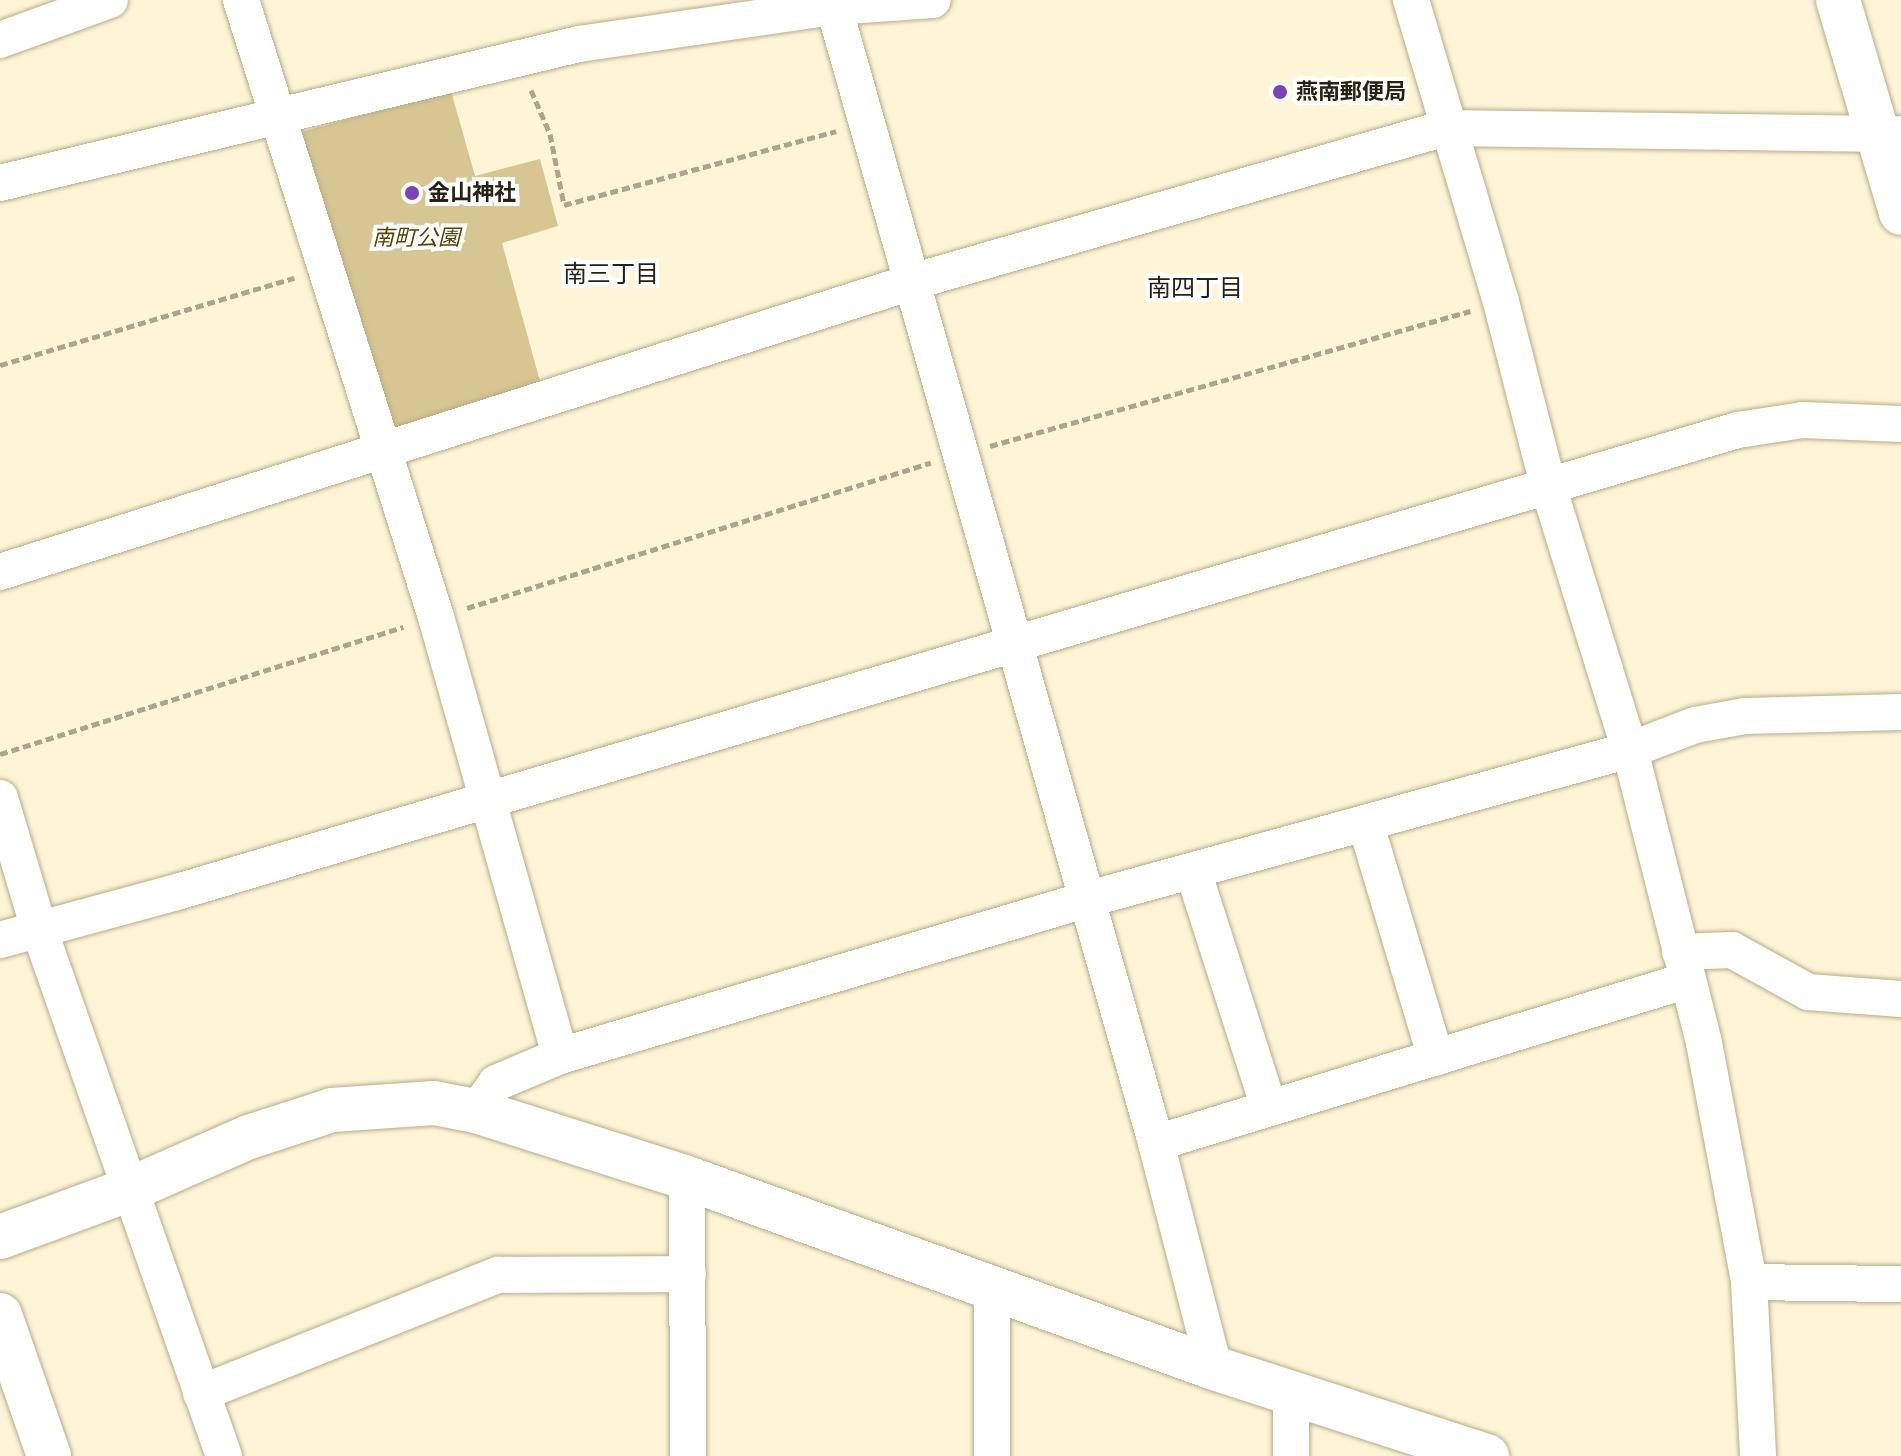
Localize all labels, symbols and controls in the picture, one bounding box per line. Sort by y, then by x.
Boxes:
place label: 燕南郵便局 [1296,79,1406,105]
marker: 燕南郵便局 [1271,83,1289,101]
place label: 金山神社 [428,180,516,206]
marker: 金山神社 [403,184,421,202]
park label: 南町公園 [372,225,460,251]
district label: 南三丁目 [563,261,659,289]
district label: 南四丁目 [1147,275,1243,303]

